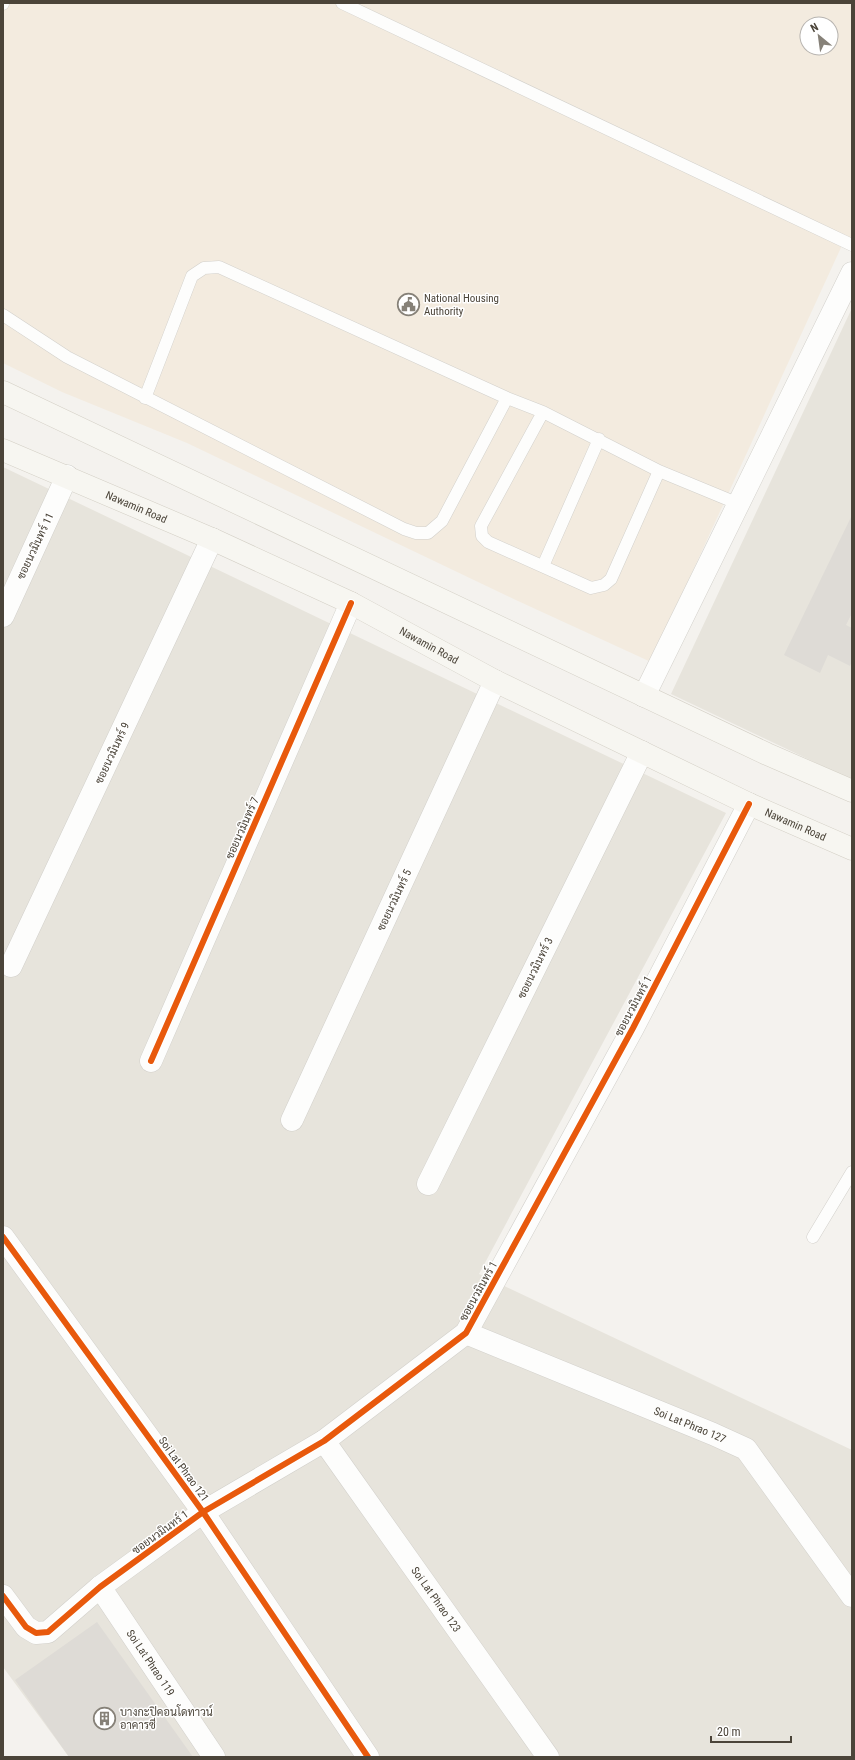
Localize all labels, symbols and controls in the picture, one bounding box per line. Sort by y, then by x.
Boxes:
north arrow [799,16,839,56]
text: N [808,20,821,35]
public building icon: National Housing Authority [396,291,422,317]
place label: National Housing Authority [424,292,499,318]
street label: Nawamin Road [104,488,169,526]
street label: ซอยนวมินทร์ 11 [13,510,57,582]
street label: Nawamin Road [397,624,461,667]
street label: ซอยนวมินทร์ 9 [91,720,132,786]
street label: ซอยนวมินทร์ 7 [221,794,262,861]
street label: Nawamin Road [763,806,828,844]
street label: ซอยนวมินทร์ 5 [373,867,414,933]
street label: ซอยนวมินทร์ 3 [513,935,556,1001]
street label: ซอยนวมินทร์ 1 [610,973,655,1039]
street label: ซอยนวมินทร์ 1 [455,1258,500,1323]
street label: Soi Lat Phrao 127 [652,1404,728,1446]
street label: Soi Lat Phrao 121 [156,1434,211,1504]
street label: ซอยนวมินทร์ 1 [128,1506,191,1557]
street label: Soi Lat Phrao 123 [408,1564,463,1635]
street label: Soi Lat Phrao 119 [123,1627,177,1698]
place label: บางกะปิคอนโดทาวน์ อาคารซี [120,1704,213,1732]
building icon: บางกะปิคอนโดทาวน์ อาคารซี [91,1705,117,1731]
scale bar [711,1718,791,1744]
text: 20 m [717,1725,741,1739]

